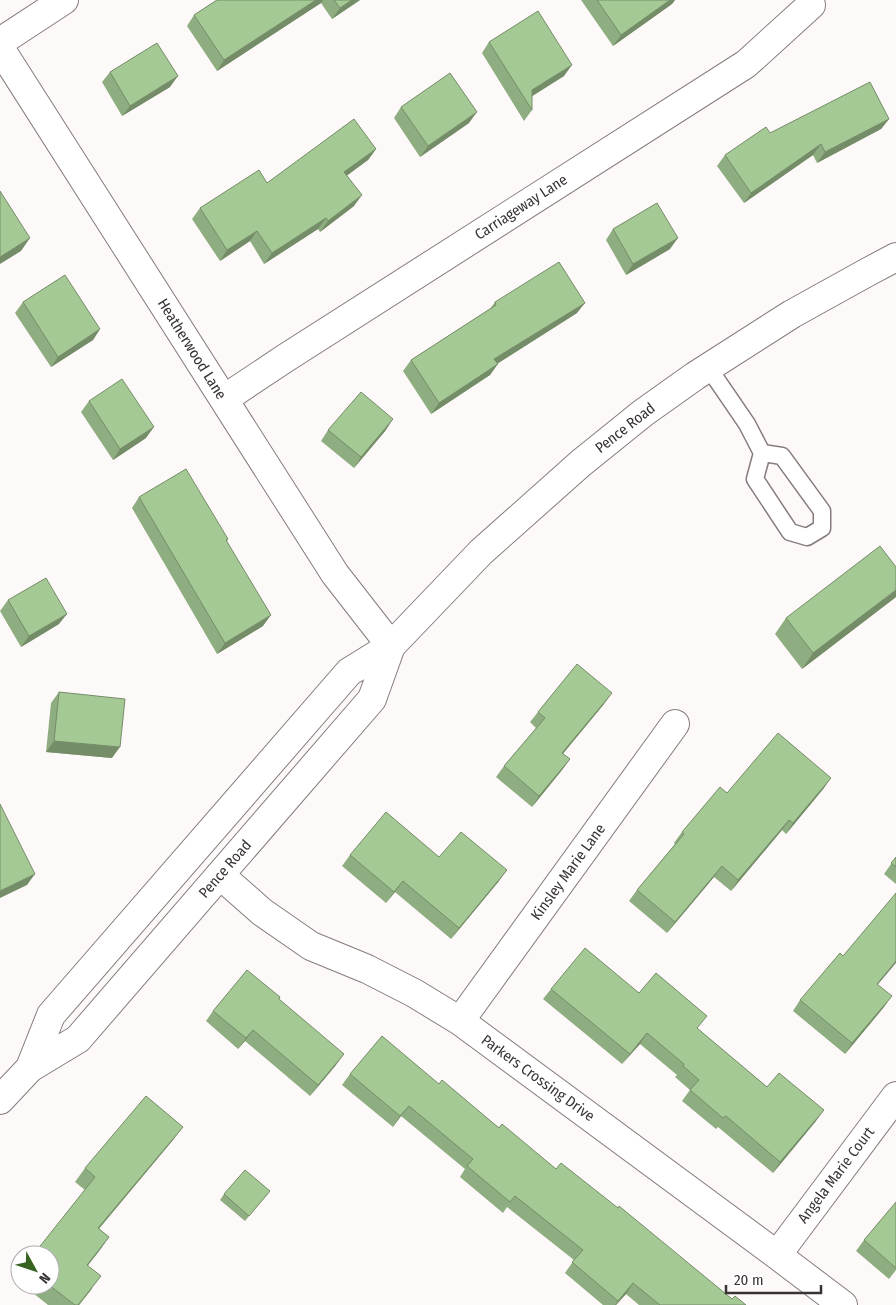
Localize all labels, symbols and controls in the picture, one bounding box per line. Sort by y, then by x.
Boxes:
street label: Carriageway Lane [471,170,571,244]
street label: Heatherwood Lane [154,295,230,403]
street label: Pence Road [592,399,658,457]
street label: Kinsley Marie Lane [527,820,609,924]
street label: Pence Road [195,836,255,902]
street label: Parkers Crossing Drive [478,1031,598,1125]
street label: Angela Marie Court [794,1123,878,1227]
north arrow [10,1245,60,1295]
scale bar [726,1262,821,1294]
text: N [35,1269,54,1287]
text: 20 m [734,1271,764,1289]

